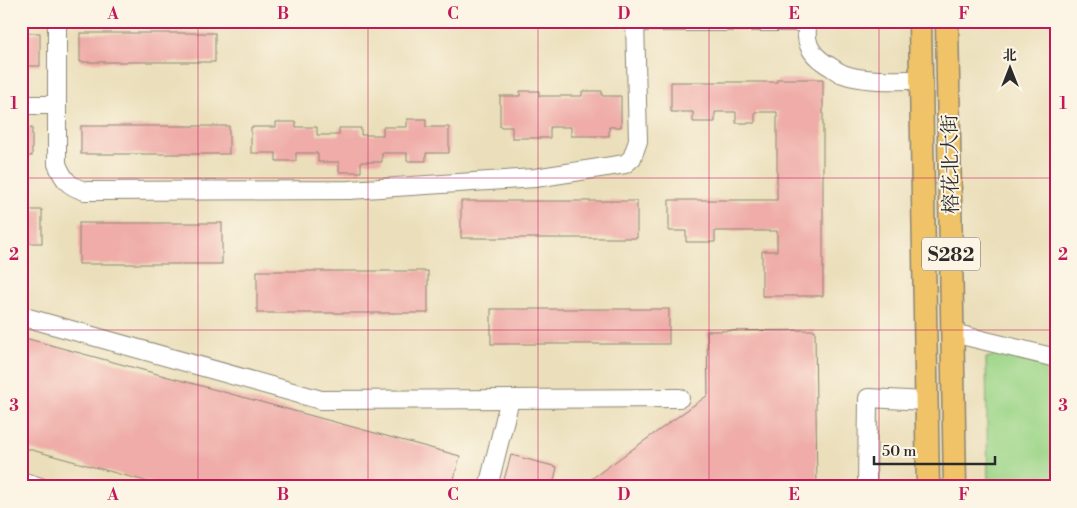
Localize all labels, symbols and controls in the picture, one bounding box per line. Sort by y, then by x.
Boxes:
text: A [106,4,119,24]
text: B [277,4,289,24]
text: C [447,4,459,24]
text: D [618,4,631,24]
text: E [788,4,800,24]
text: F [958,4,970,24]
north arrow [984,42,1034,92]
text: 北 [1003,47,1017,65]
text: 1 [10,94,18,114]
text: 1 [1059,94,1067,114]
street label: 榕花北大街 [938,114,965,214]
road number: S282 [922,238,980,270]
text: 2 [9,245,19,265]
text: 2 [1058,245,1068,265]
text: 3 [9,396,19,416]
text: 3 [1058,396,1068,416]
scale bar [874,433,996,465]
text: 50 m [882,442,916,461]
text: A [106,485,119,505]
text: B [277,485,289,505]
text: C [447,485,459,505]
text: D [618,485,631,505]
text: E [788,485,800,505]
text: F [958,485,970,505]

